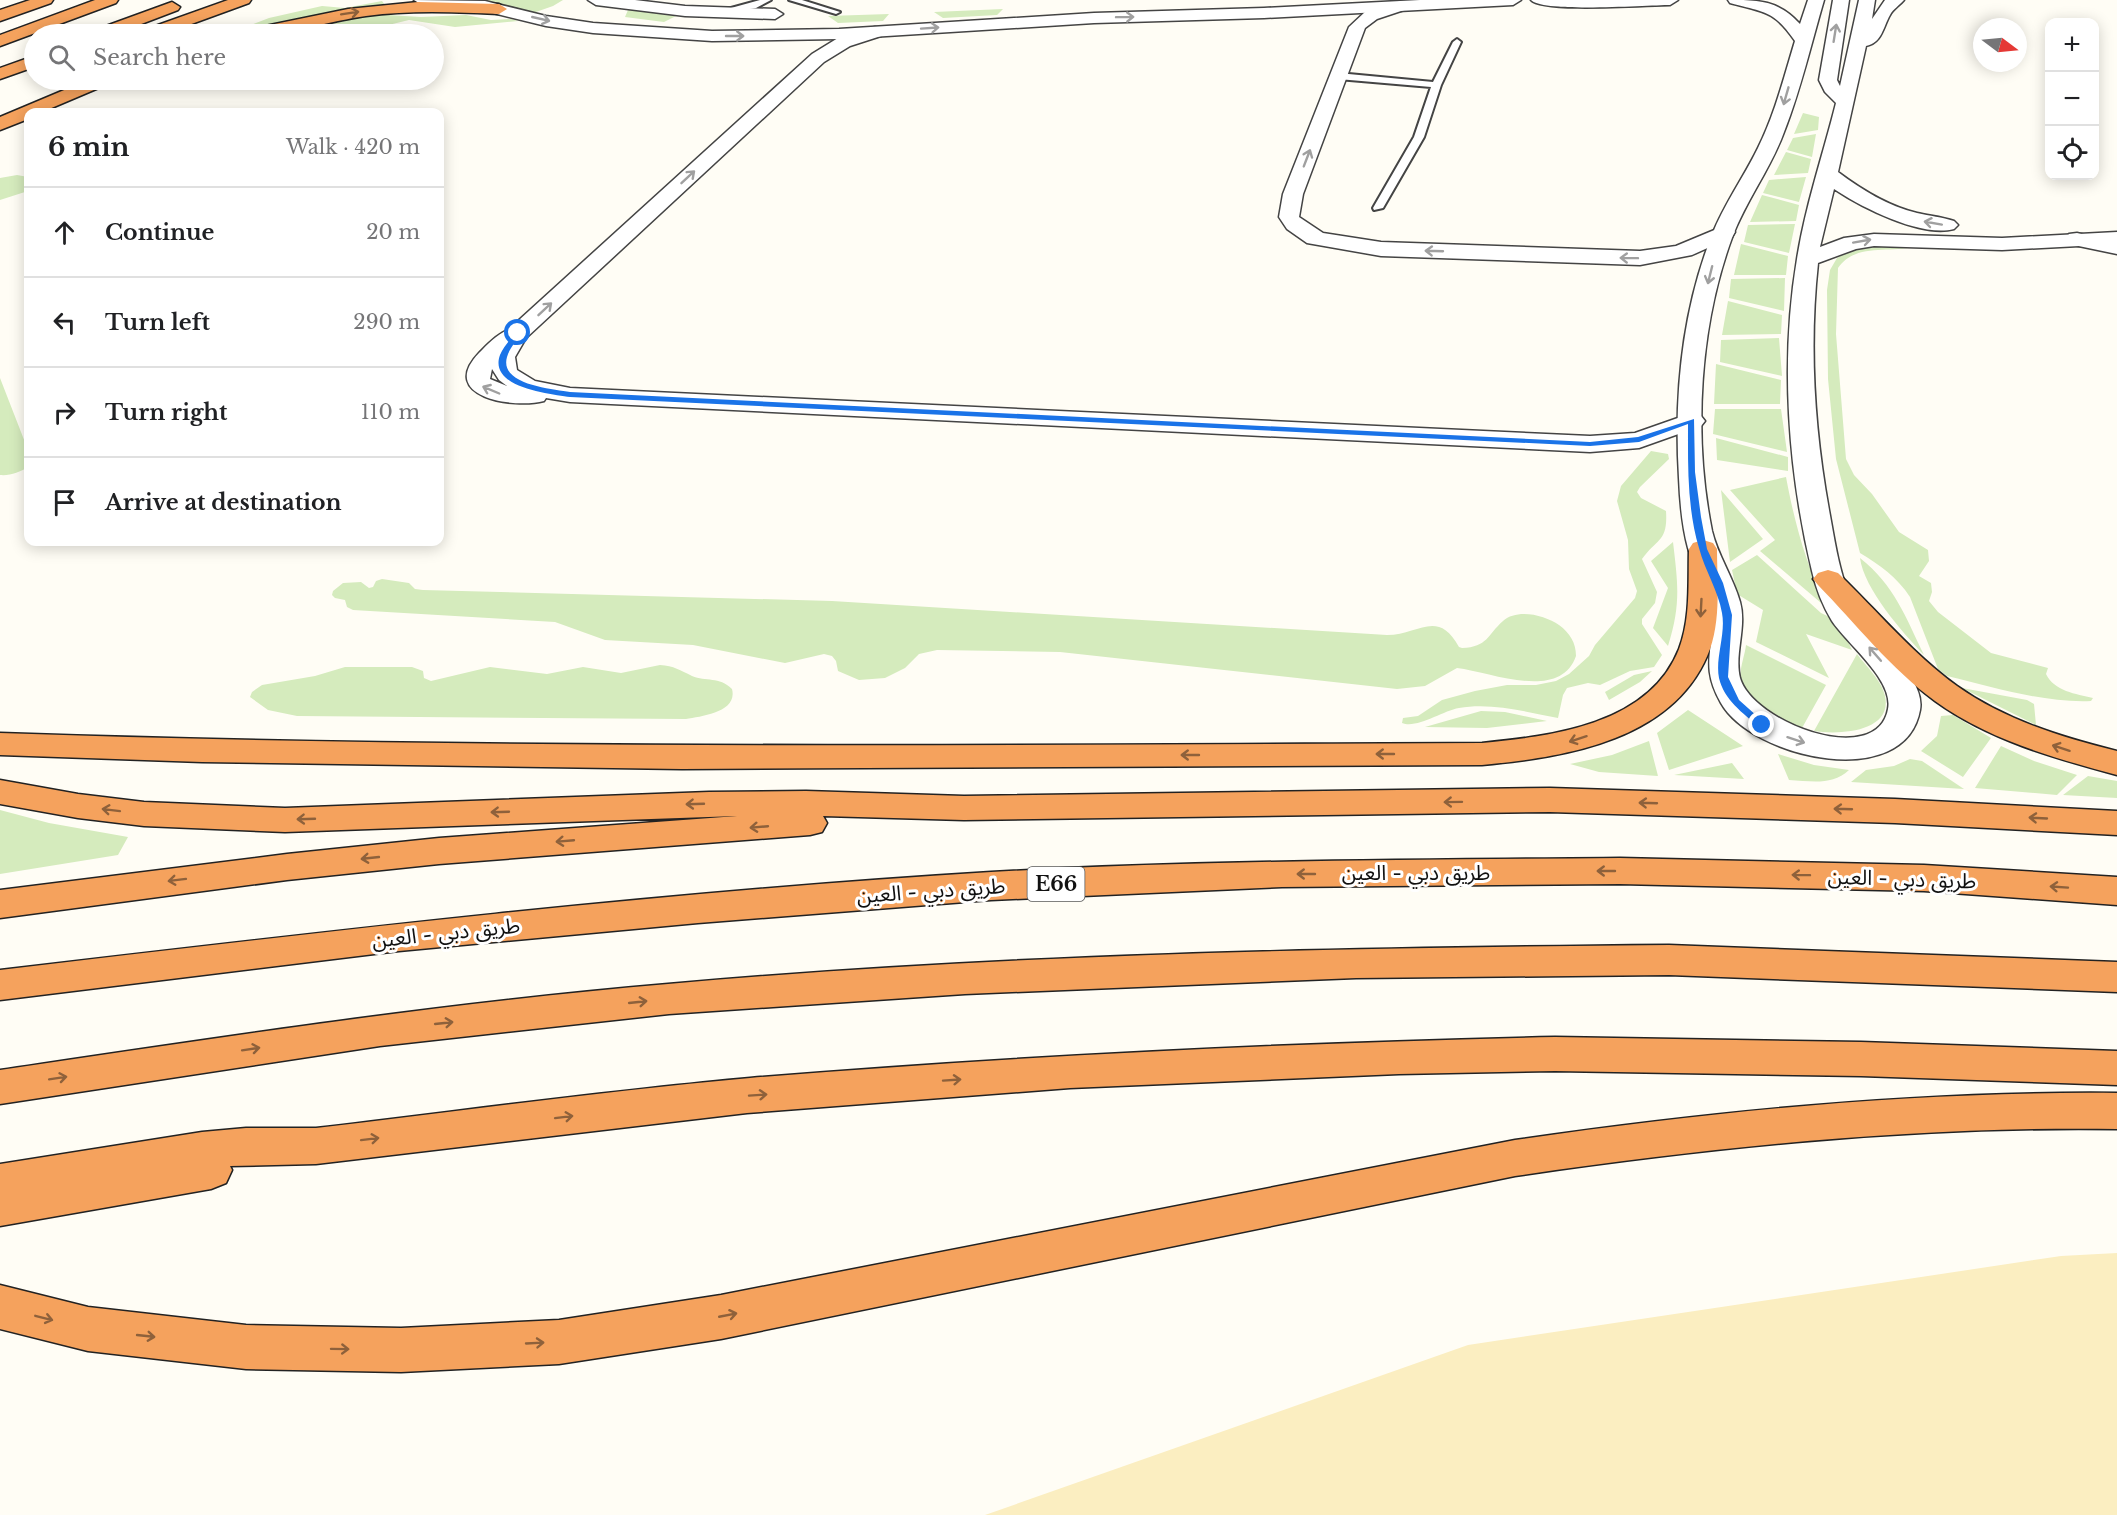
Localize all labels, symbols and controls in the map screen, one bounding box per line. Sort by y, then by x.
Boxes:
one-way arrow [340,8,360,19]
one-way arrow [1114,11,1134,23]
one-way arrow [532,14,551,26]
north arrow [1973,18,2027,72]
map controls [2045,18,2099,180]
button: + [2045,18,2099,72]
one-way arrow [920,23,940,34]
search box [24,24,444,90]
one-way arrow [1830,24,1841,44]
one-way arrow [725,30,745,42]
icon: search [45,41,78,74]
text: Search here [93,44,226,71]
button: − [2045,72,2099,126]
one-way arrow [1780,86,1791,105]
button: locate [2045,126,2099,180]
text: 6 min [48,131,129,163]
text: Walk · 420 m [286,135,420,159]
one-way arrow [1302,150,1313,168]
one-way arrow [681,170,696,184]
icon: ahead [48,216,81,249]
one-way arrow [1924,217,1943,228]
text: Continue [105,219,214,246]
text: 20 m [366,220,420,244]
one-way arrow [1852,236,1872,247]
one-way arrow [1425,245,1445,256]
one-way arrow [1619,252,1639,264]
one-way arrow [1704,265,1716,284]
one-way arrow [537,302,552,316]
icon: left [48,306,81,339]
text: Turn left [105,309,210,336]
text: 290 m [353,310,420,334]
route start [504,319,530,345]
one-way arrow [483,384,501,395]
icon: right [48,396,81,429]
text: Turn right [105,399,227,426]
text: 110 m [361,400,420,424]
icon: arrive [48,486,81,519]
text: Arrive at destination [105,489,342,516]
one-way arrow [1695,597,1706,617]
one-way arrow [1868,646,1881,662]
route end [1748,711,1774,737]
one-way arrow [1569,734,1588,745]
one-way arrow [1786,735,1805,746]
one-way arrow [2052,741,2071,752]
one-way arrow [1375,748,1395,760]
one-way arrow [1180,749,1200,761]
one-way arrow [1443,796,1463,807]
one-way arrow [1638,798,1658,809]
one-way arrow [686,799,706,810]
one-way arrow [102,804,121,815]
one-way arrow [1833,804,1853,815]
one-way arrow [491,806,511,817]
one-way arrow [296,813,316,825]
one-way arrow [2028,813,2048,824]
one-way arrow [750,822,770,833]
one-way arrow [555,835,575,846]
one-way arrow [361,853,381,864]
street label: طريق دبي - العين [1342,860,1490,889]
street label: طريق دبي - العين [1827,863,1977,897]
one-way arrow [1596,865,1616,877]
road number: E66 [1028,867,1084,901]
one-way arrow [1296,868,1316,880]
one-way arrow [1791,870,1811,881]
street label: طريق دبي - العين [856,873,1006,912]
one-way arrow [167,875,187,886]
one-way arrow [2049,881,2069,892]
street label: طريق دبي - العين [371,912,522,957]
one-way arrow [627,996,647,1007]
one-way arrow [433,1017,453,1028]
one-way arrow [240,1044,260,1055]
one-way arrow [47,1073,67,1084]
one-way arrow [942,1074,962,1085]
one-way arrow [747,1089,767,1100]
one-way arrow [554,1111,573,1122]
one-way arrow [360,1134,380,1145]
one-way arrow [717,1309,737,1320]
one-way arrow [34,1313,53,1325]
one-way arrow [135,1330,155,1341]
one-way arrow [524,1338,544,1349]
one-way arrow [330,1343,350,1355]

